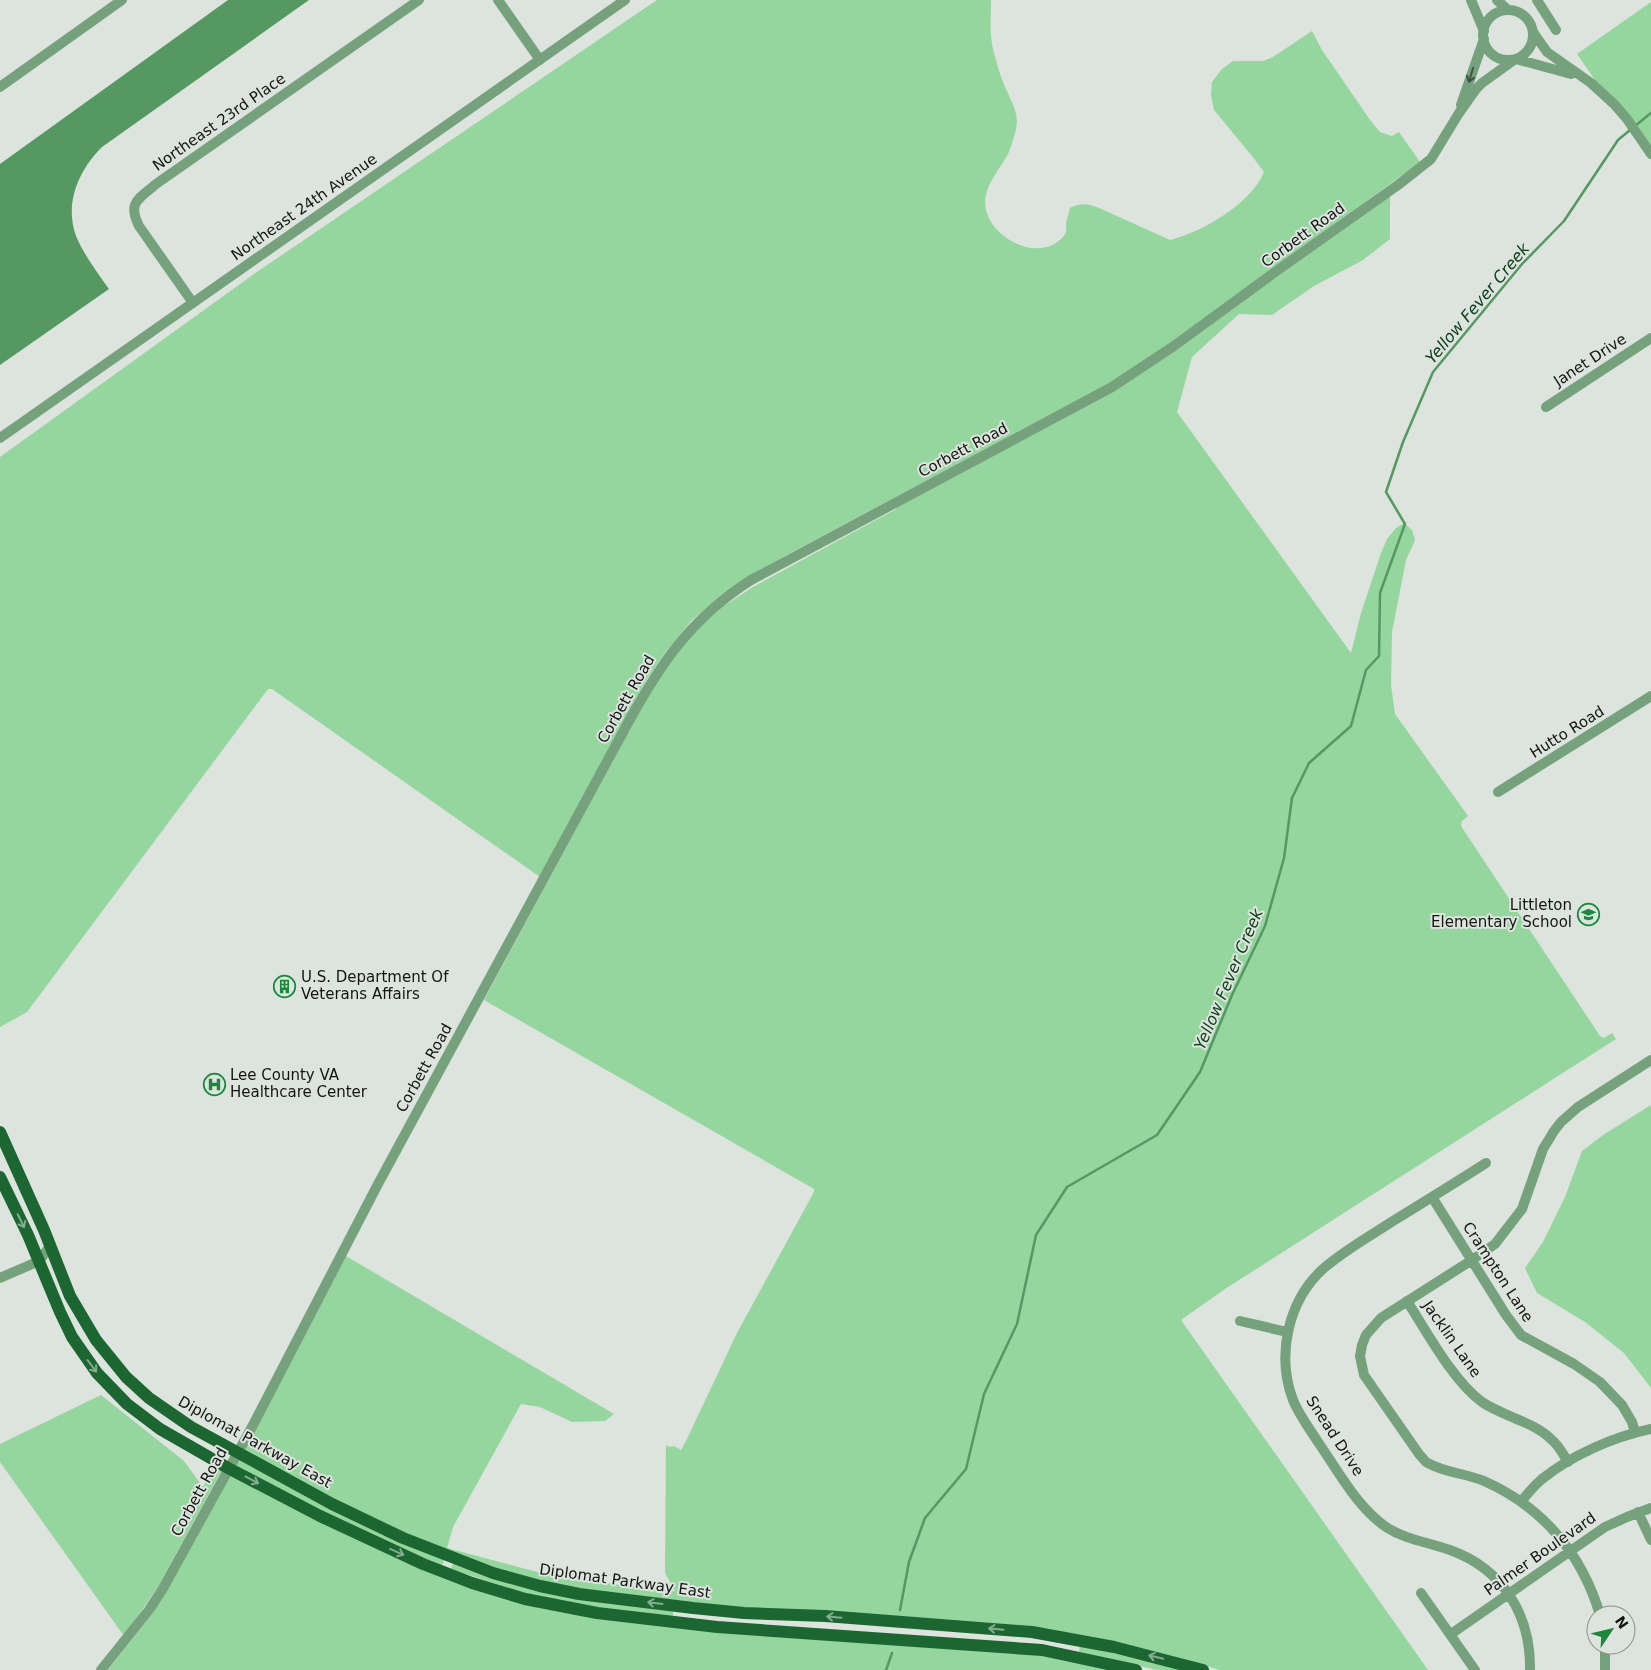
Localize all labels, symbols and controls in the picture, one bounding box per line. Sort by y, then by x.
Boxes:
one-way arrow [1465,67,1475,83]
street label: Northeast 23rd Place [149,69,289,175]
street label: Northeast 24th Avenue [228,150,380,264]
street label: Corbett Road [1258,199,1348,271]
water label: Yellow Fever Creek [1421,239,1534,367]
street label: Janet Drive [1549,330,1630,391]
street label: Corbett Road [915,419,1011,481]
street label: Corbett Road [594,652,658,746]
street label: Hutto Road [1527,702,1607,762]
place label: Littleton Elementary School [1431,896,1572,931]
school or university icon: Littleton Elementary School [1576,902,1600,926]
water label: Yellow Fever Creek [1190,905,1267,1053]
place label: U.S. Department Of Veterans Affairs [301,968,449,1003]
building icon: U.S. Department Of Veterans Affairs [273,974,297,998]
street label: Corbett Road [392,1020,456,1116]
place label: Lee County VA Healthcare Center [230,1066,368,1101]
hospital icon: Lee County VA Healthcare Center [202,1072,226,1096]
one-way arrow [17,1213,26,1228]
street label: Crampton Lane [1459,1219,1537,1325]
street label: Jacklin Lane [1418,1296,1485,1381]
one-way arrow [87,1359,98,1372]
street label: Diplomat Parkway East [175,1392,335,1492]
street label: Snead Drive [1302,1393,1368,1479]
street label: Corbett Road [167,1444,231,1540]
one-way arrow [244,1475,259,1485]
street label: Palmer Boulevard [1481,1509,1599,1599]
one-way arrow [389,1548,404,1558]
street label: Diplomat Parkway East [538,1560,712,1602]
one-way arrow [647,1598,663,1608]
north arrow [1586,1605,1636,1655]
one-way arrow [827,1612,843,1621]
text: N [1612,1613,1632,1632]
one-way arrow [989,1625,1005,1634]
one-way arrow [1149,1652,1165,1661]

